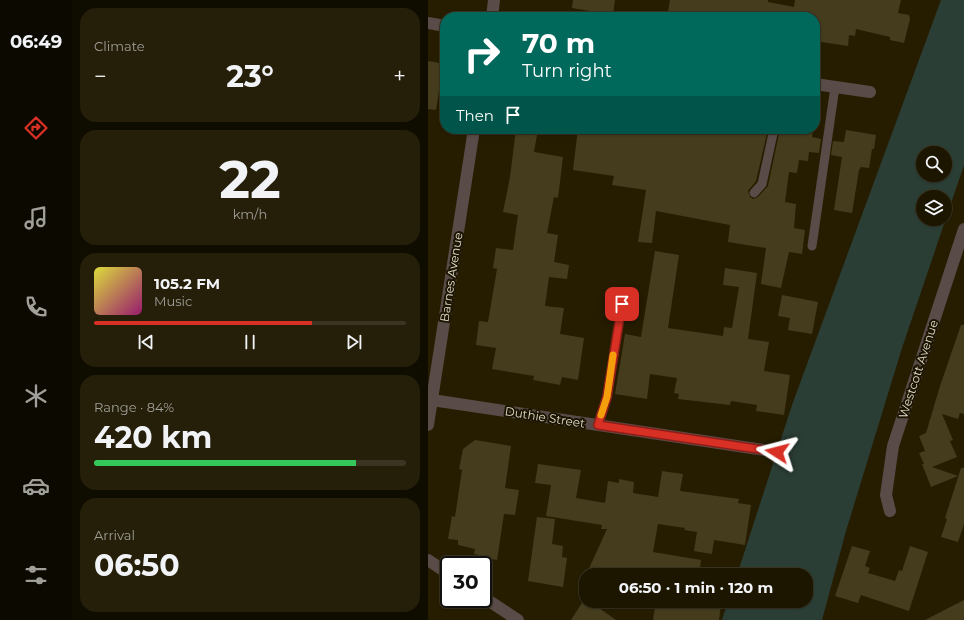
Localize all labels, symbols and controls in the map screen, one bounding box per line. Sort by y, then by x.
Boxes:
text: 70 m [522,26,595,60]
icon: right [456,28,508,80]
text: 06:49 [10,31,62,53]
text: Climate [94,38,145,54]
text: 23° [226,58,274,95]
text: Turn right [522,60,612,82]
text: − [94,63,107,90]
text: + [393,63,406,90]
icon: arrive [502,104,524,126]
text: Then [456,106,494,125]
icon: directions [22,114,50,142]
map controls [916,146,952,226]
button: search [916,146,952,182]
text: 22 [219,148,281,211]
button: layers [916,190,952,226]
icon: music [22,204,50,232]
text: km/h [233,206,267,222]
street label: Barnes Avenue [437,231,465,323]
text: 105.2 FM [154,274,220,293]
pin [605,287,639,321]
icon: phone [22,293,50,321]
text: Music [154,293,192,309]
icon: arrive [611,293,633,315]
street label: Westcott Avenue [895,318,941,420]
icon: previous [135,331,157,353]
icon: pause [239,331,261,353]
icon: next [343,331,365,353]
icon: climate [22,382,50,410]
text: Range · 84% [94,399,174,415]
street label: Duthie Street [504,403,586,431]
text: 420 km [94,419,212,456]
position arrow [756,431,798,473]
icon: car [22,472,50,500]
text: Arrival [94,527,135,543]
text: 06:50 [94,547,180,584]
speed limit sign: 30 [440,556,492,608]
icon: filters [22,561,50,589]
text: 06:50 · 1 min · 120 m [619,578,773,597]

